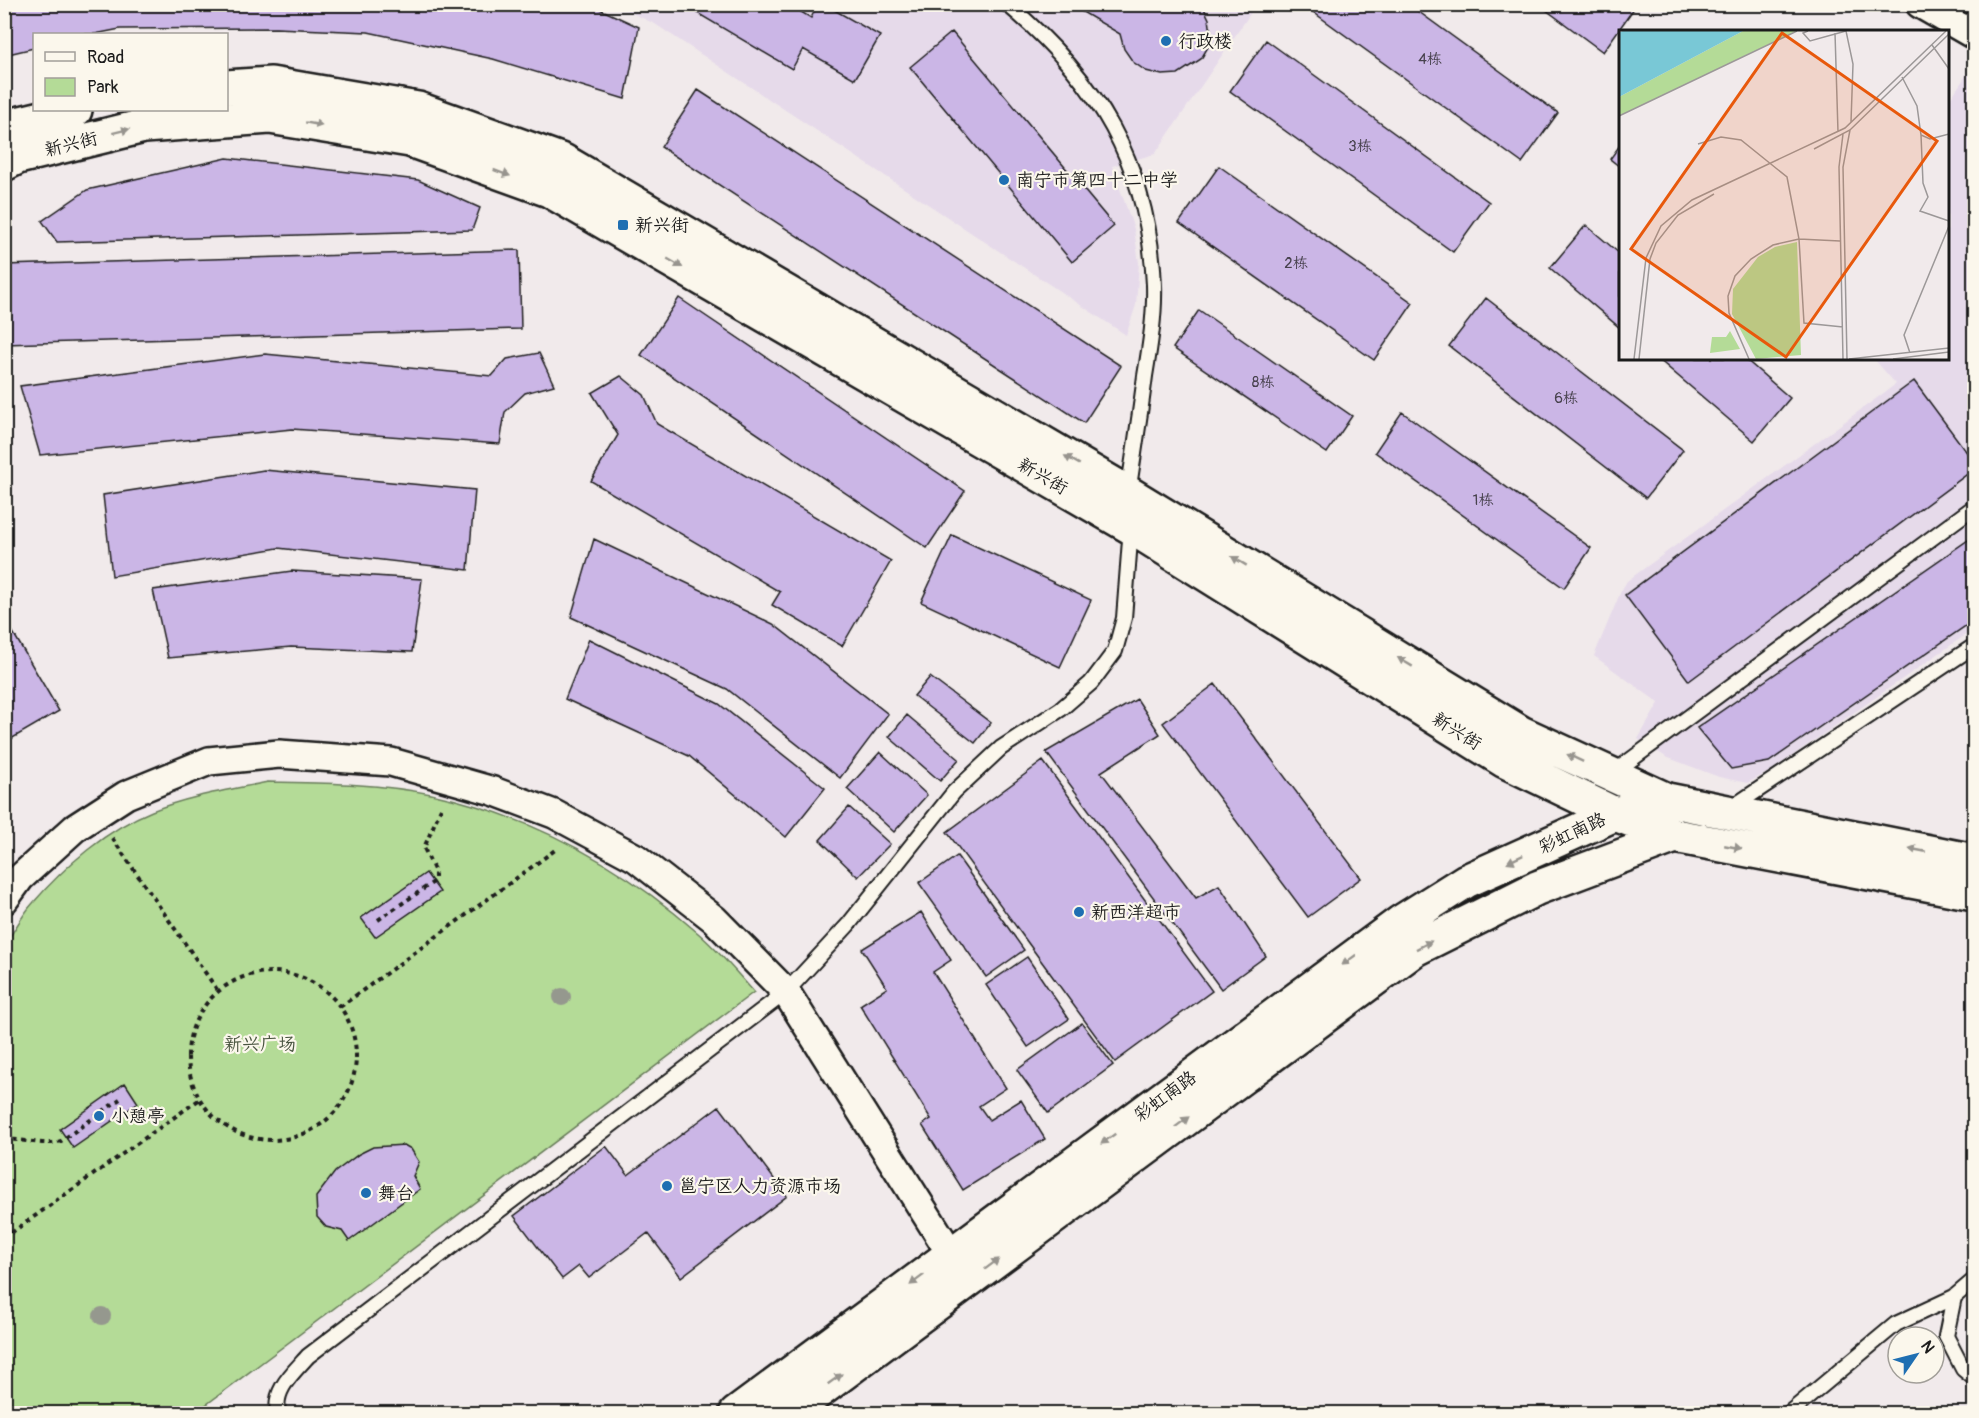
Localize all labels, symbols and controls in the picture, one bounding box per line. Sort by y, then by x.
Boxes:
place label: 行政楼 [1178,30,1232,53]
inset map [1619,30,1949,360]
legend [33,33,228,111]
marker: 行政楼 [1159,34,1173,48]
text: Road [87,46,124,69]
house number: 4栋 [1418,50,1442,69]
text: Park [87,76,119,99]
one-way arrow [305,120,324,129]
one-way arrow [112,126,130,136]
street label: 新兴街 [42,127,100,162]
house number: 3栋 [1348,137,1372,156]
one-way arrow [493,169,511,179]
place label: 南宁市第四十二中学 [1016,169,1178,192]
marker: 南宁市第四十二中学 [997,173,1011,187]
place label: 新兴街 [635,214,689,237]
marker: 新兴街 [616,218,630,232]
house number: 2栋 [1284,254,1308,273]
one-way arrow [667,258,684,268]
house number: 8栋 [1252,373,1274,392]
house number: 6栋 [1554,389,1578,408]
street label: 新兴街 [1014,453,1072,500]
one-way arrow [1063,455,1080,465]
house number: 1栋 [1473,491,1493,510]
one-way arrow [1231,555,1247,566]
one-way arrow [1397,657,1414,668]
street label: 新兴街 [1428,707,1486,755]
one-way arrow [1567,753,1584,762]
street label: 彩虹南路 [1535,808,1610,859]
one-way arrow [1723,843,1742,852]
one-way arrow [1907,845,1926,854]
one-way arrow [1506,855,1523,864]
place label: 新西洋超市 [1091,901,1181,924]
marker: 新西洋超市 [1072,905,1086,919]
one-way arrow [1416,940,1433,950]
one-way arrow [1341,954,1357,967]
park label: 新兴广场 [224,1033,296,1056]
street label: 彩虹南路 [1129,1066,1201,1127]
place label: 小憩亭 [111,1105,165,1128]
marker: 小憩亭 [92,1109,106,1123]
one-way arrow [1175,1117,1190,1129]
one-way arrow [1100,1132,1115,1144]
place label: 邕宁区人力资源市场 [679,1175,841,1198]
marker: 邕宁区人力资源市场 [660,1179,674,1193]
place label: 舞台 [378,1182,414,1205]
marker: 舞台 [359,1186,373,1200]
one-way arrow [984,1257,1000,1270]
one-way arrow [910,1273,925,1285]
north arrow [1886,1325,1946,1385]
text: N [1916,1337,1939,1357]
one-way arrow [826,1373,842,1385]

